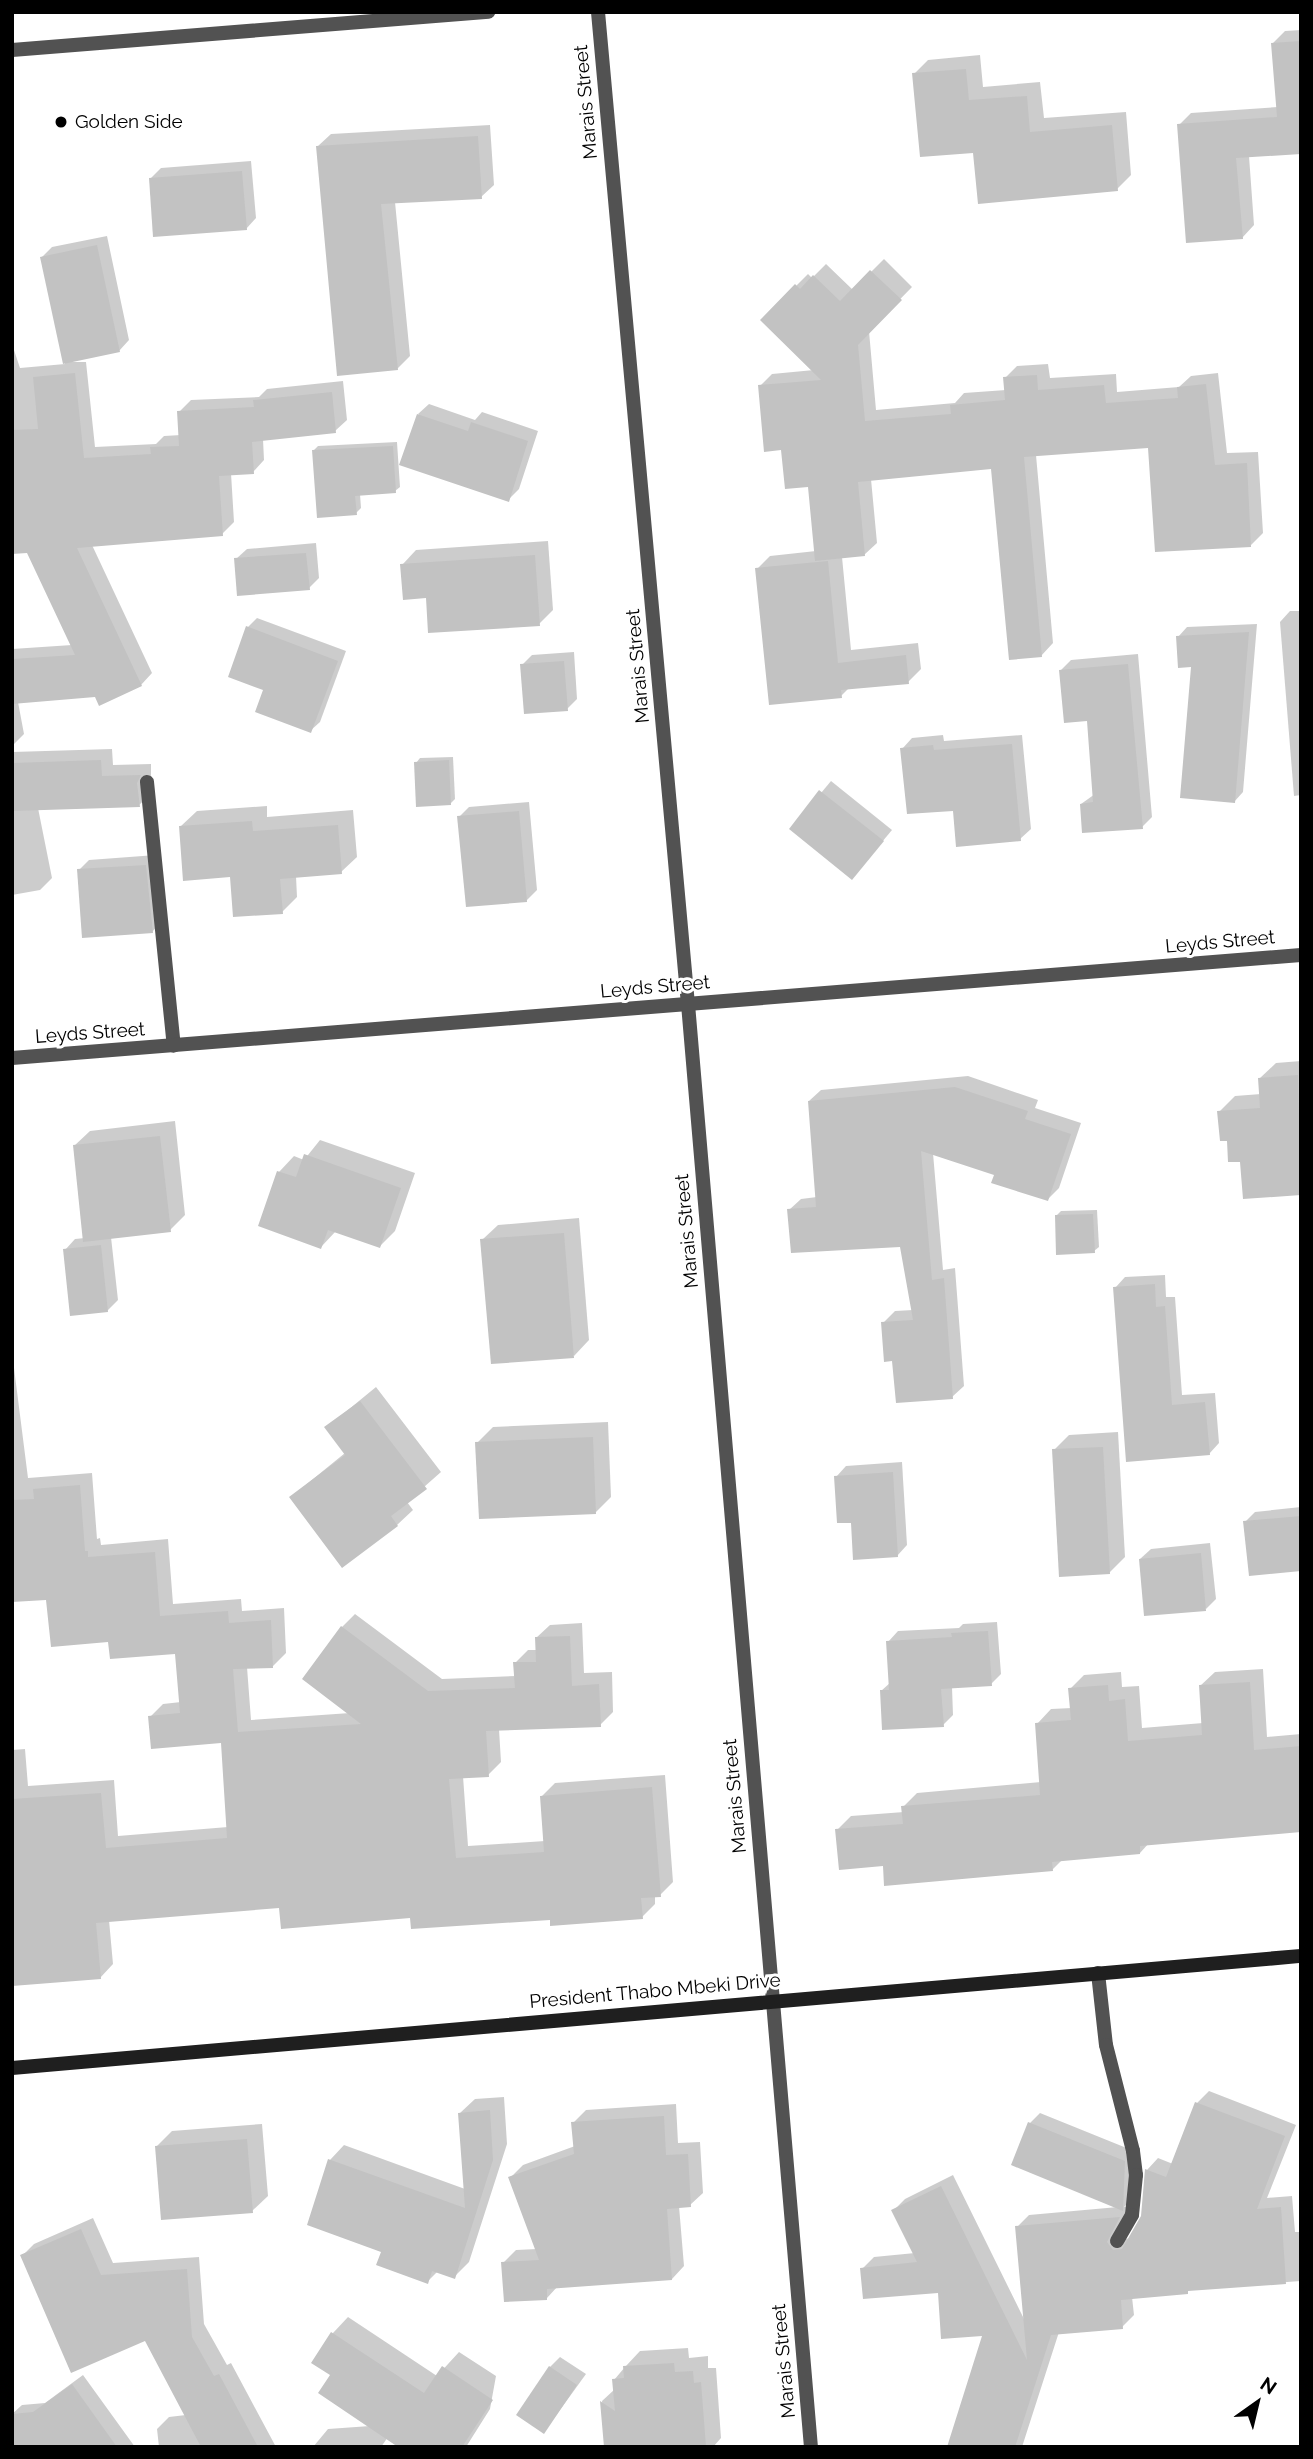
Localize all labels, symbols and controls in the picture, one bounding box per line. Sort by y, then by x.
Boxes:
street label: Marais Street [570,44,602,160]
place label: Golden Side [75,111,183,133]
marker: Golden Side [53,114,69,130]
street label: Marais Street [622,608,654,724]
street label: Leyds Street [1164,926,1276,958]
street label: Leyds Street [599,971,711,1003]
street label: Leyds Street [34,1018,146,1048]
street label: Marais Street [671,1173,703,1289]
street label: Marais Street [719,1738,751,1854]
street label: President Thabo Mbeki Drive [528,1969,782,2013]
street label: Marais Street [768,2303,800,2419]
north arrow [1222,2368,1292,2438]
text: N [1257,2372,1281,2399]

